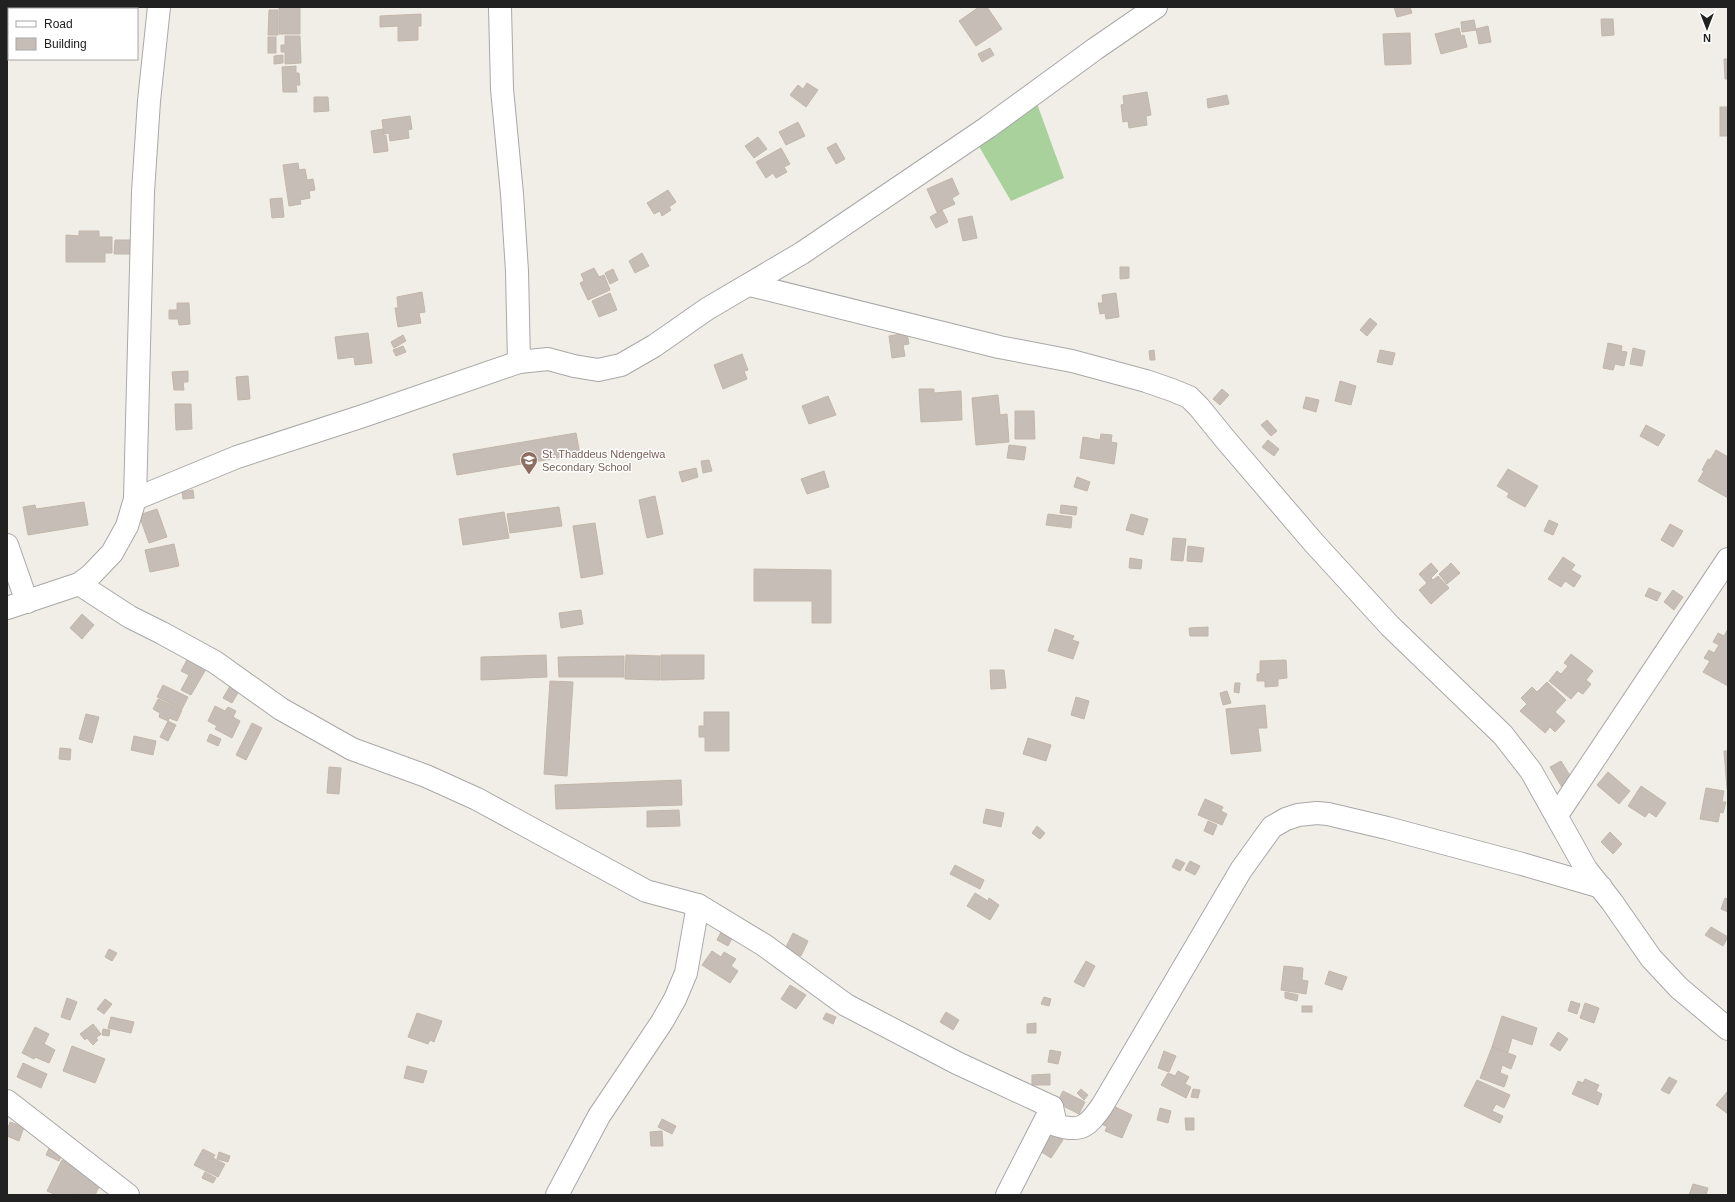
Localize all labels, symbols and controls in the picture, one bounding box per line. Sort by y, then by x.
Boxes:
legend [8,8,138,60]
north arrow [1687,8,1727,48]
text: Road [44,17,73,31]
text: N [1703,32,1711,44]
text: Building [44,37,87,51]
place label: St. Thaddeus Ndengelwa Secondary School [542,448,666,473]
school or university icon: St. Thaddeus Ndengelwa Secondary School [519,450,539,475]

